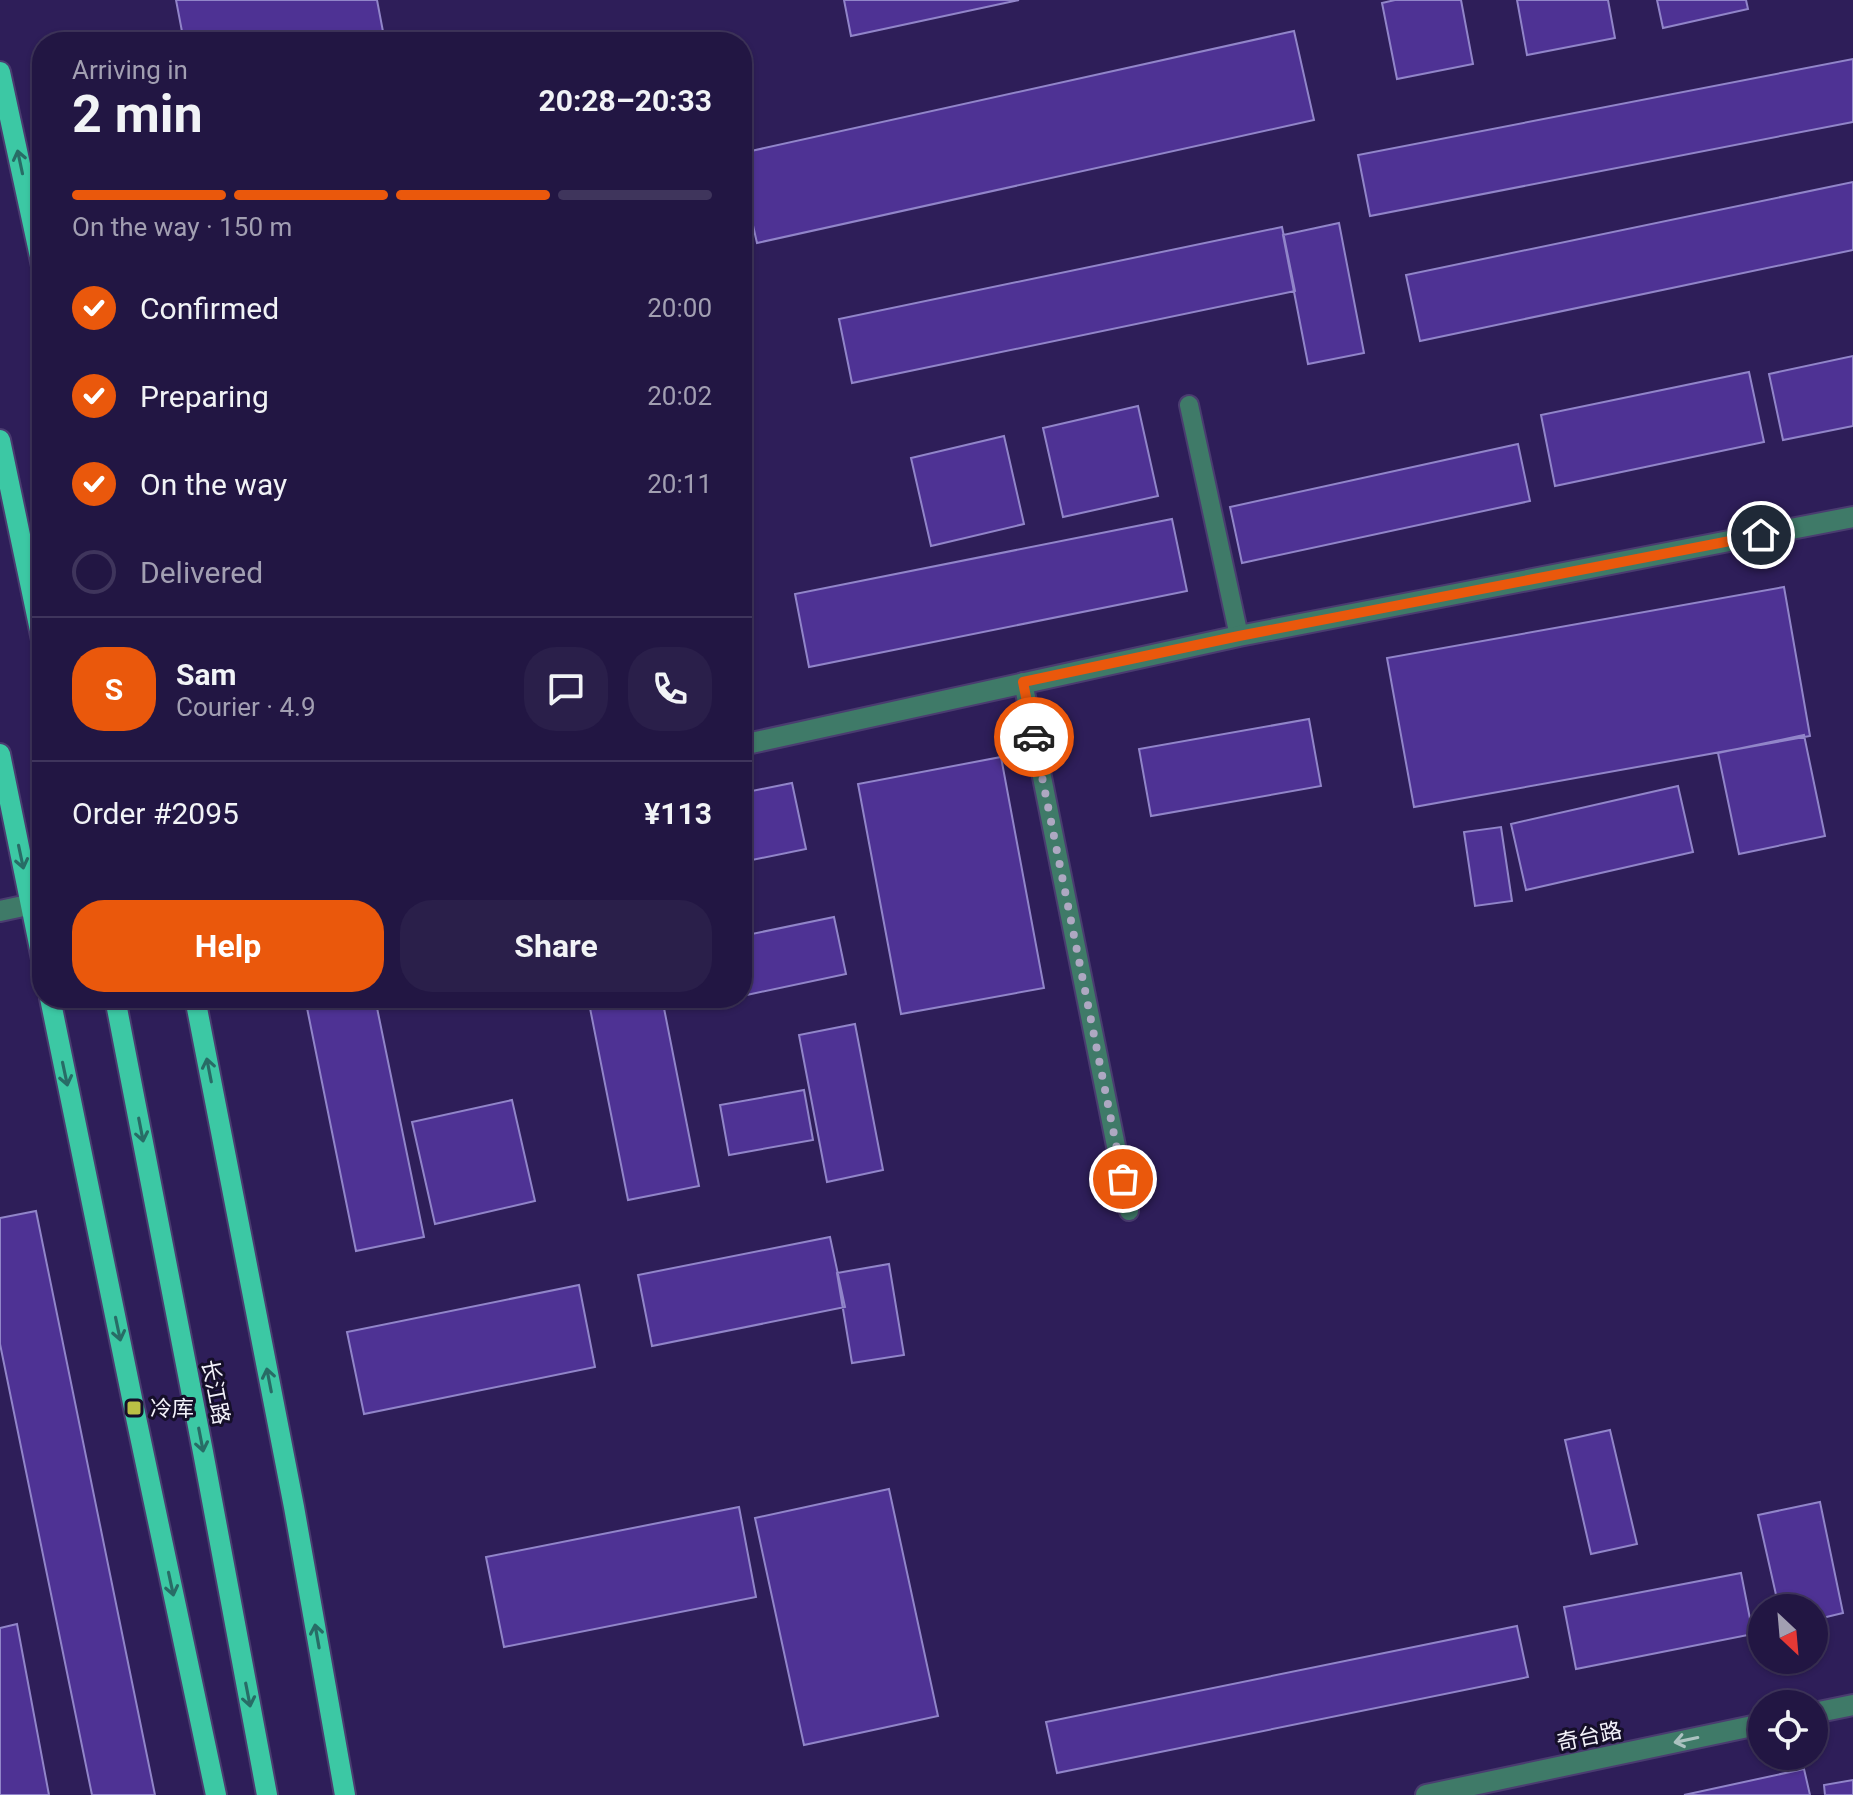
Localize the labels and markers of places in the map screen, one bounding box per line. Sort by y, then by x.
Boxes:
pin [1727,501,1795,569]
pin [1089,1145,1157,1213]
place label: 冷库 [150,1396,194,1421]
marker: 冷库 [125,1399,143,1417]

